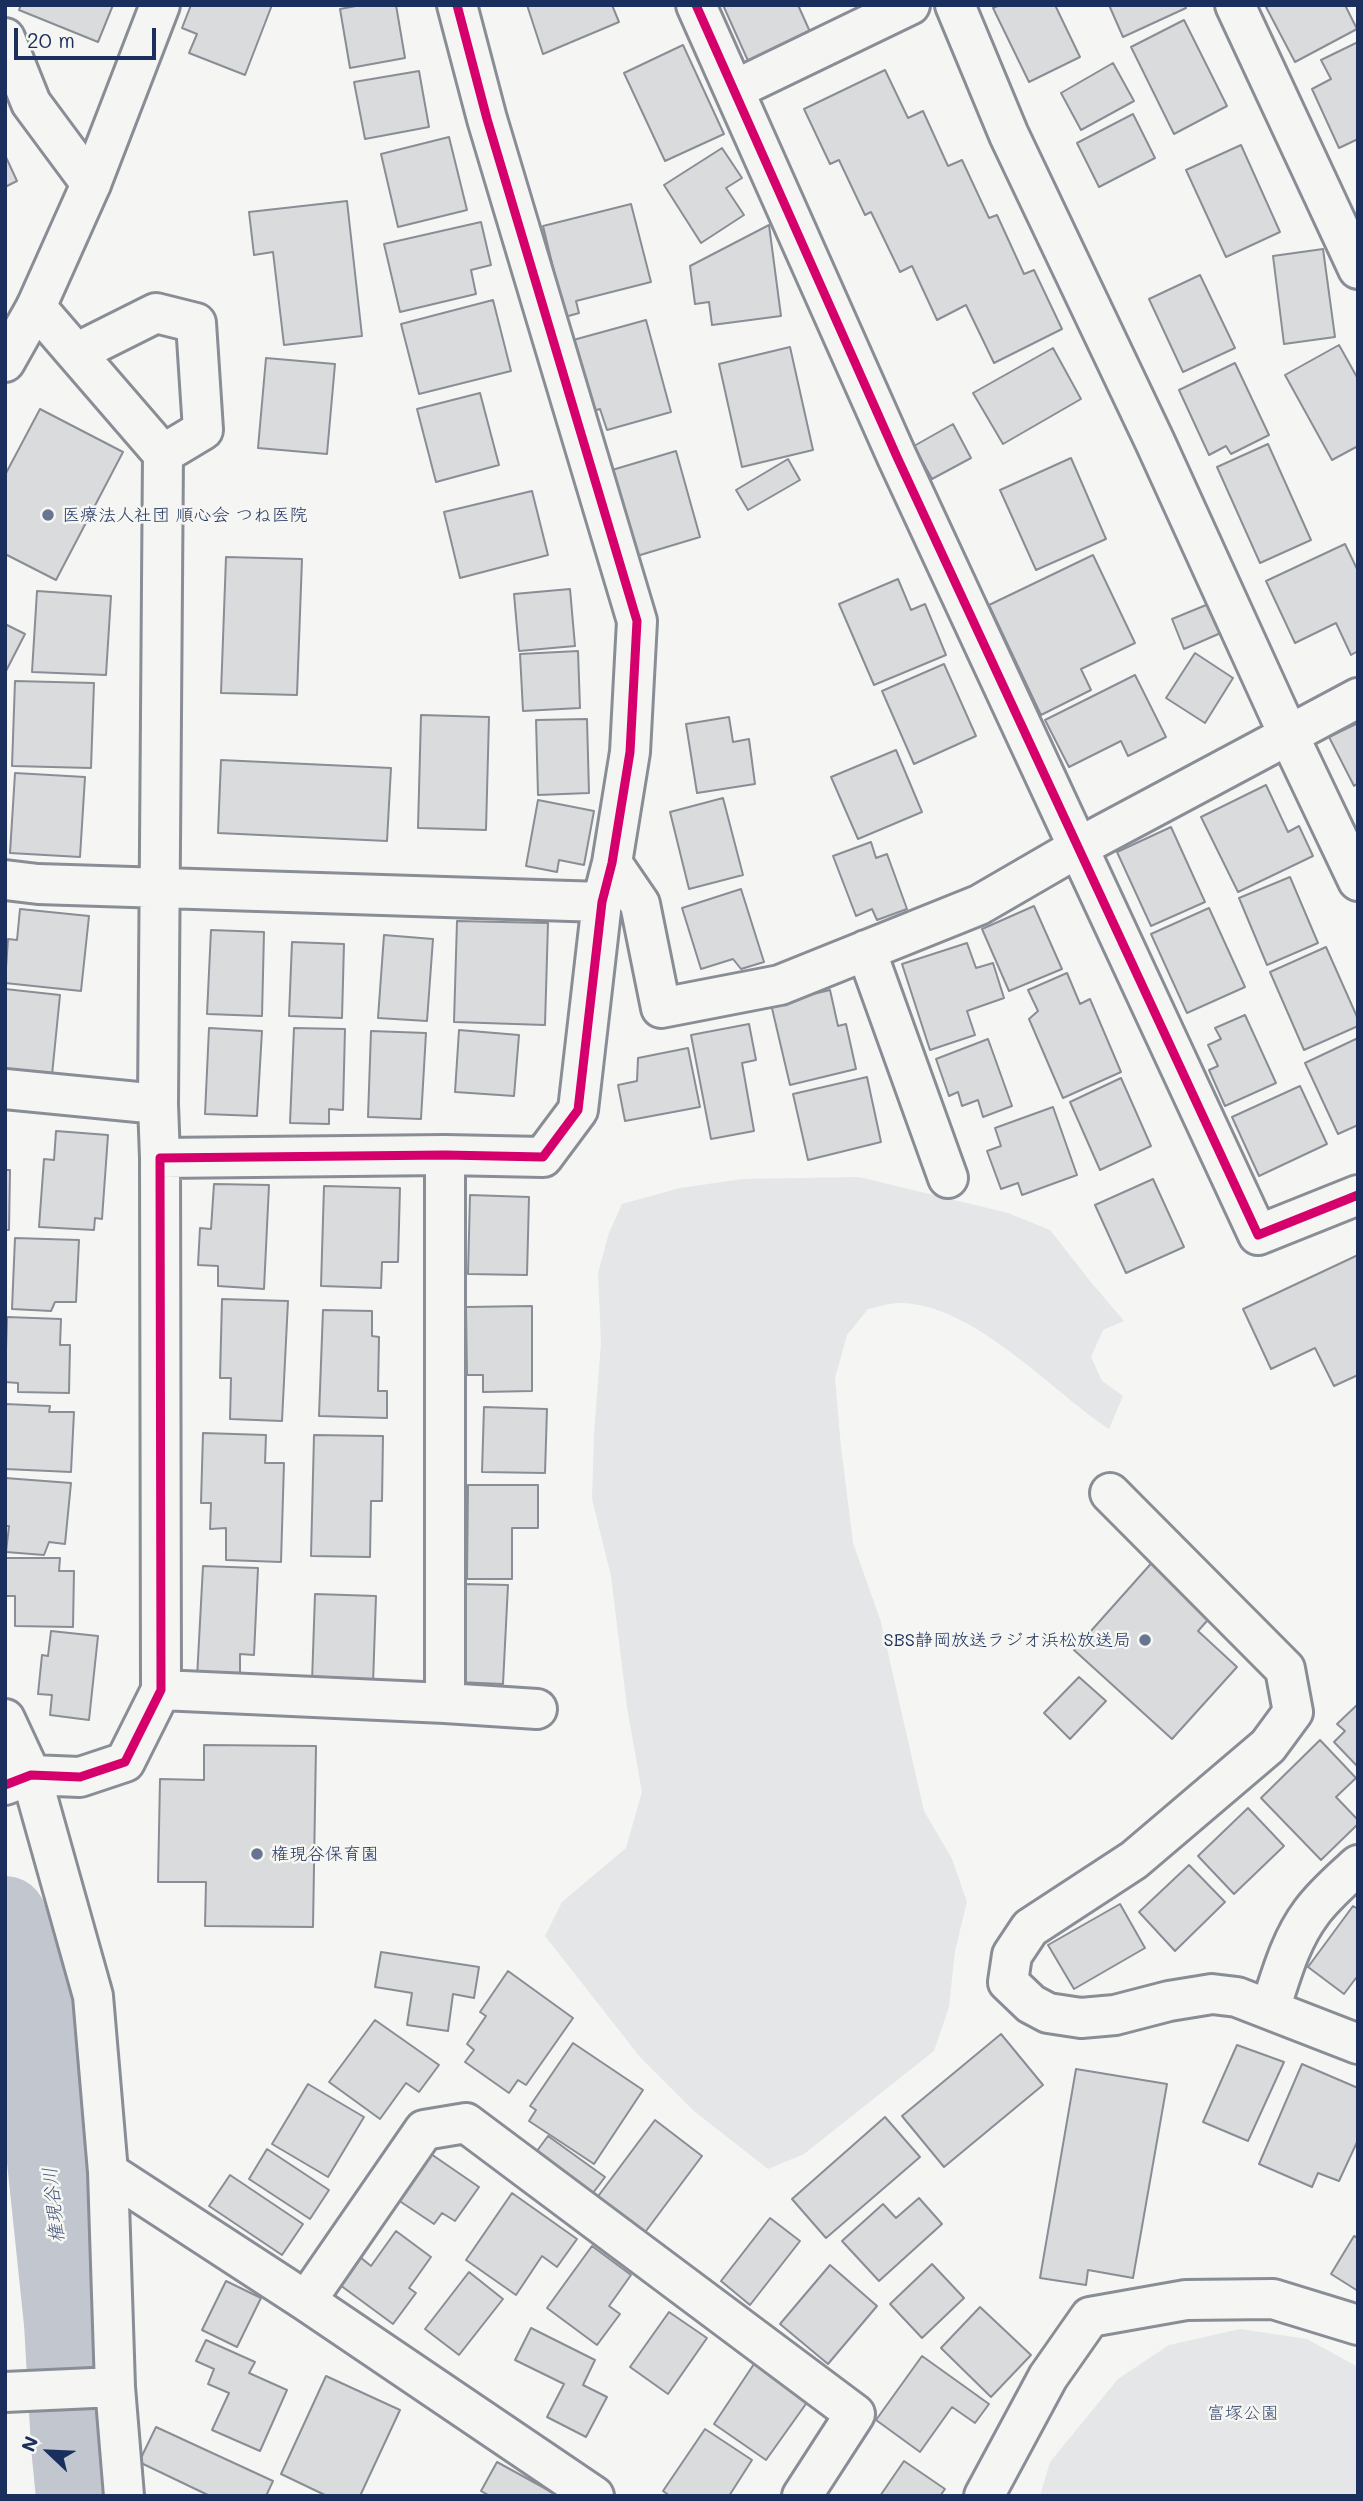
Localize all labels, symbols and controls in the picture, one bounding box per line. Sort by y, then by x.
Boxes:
scale bar [18,14,159,58]
text: 20 m [27,26,75,53]
place label: 医療法人社団 順心会 つね医院 [62,504,308,526]
marker: 医療法人社団 順心会 つね医院 [40,507,56,523]
place label: SBS静岡放送ラジオ浜松放送局 [884,1629,1131,1651]
marker: SBS静岡放送ラジオ浜松放送局 [1137,1632,1153,1648]
place label: 権現谷保育園 [271,1843,379,1865]
marker: 権現谷保育園 [249,1846,265,1862]
water label: 権現谷川 [39,2166,69,2244]
park label: 富塚公園 [1207,2402,1279,2424]
north arrow [14,2417,84,2487]
text: N [15,2432,44,2455]

